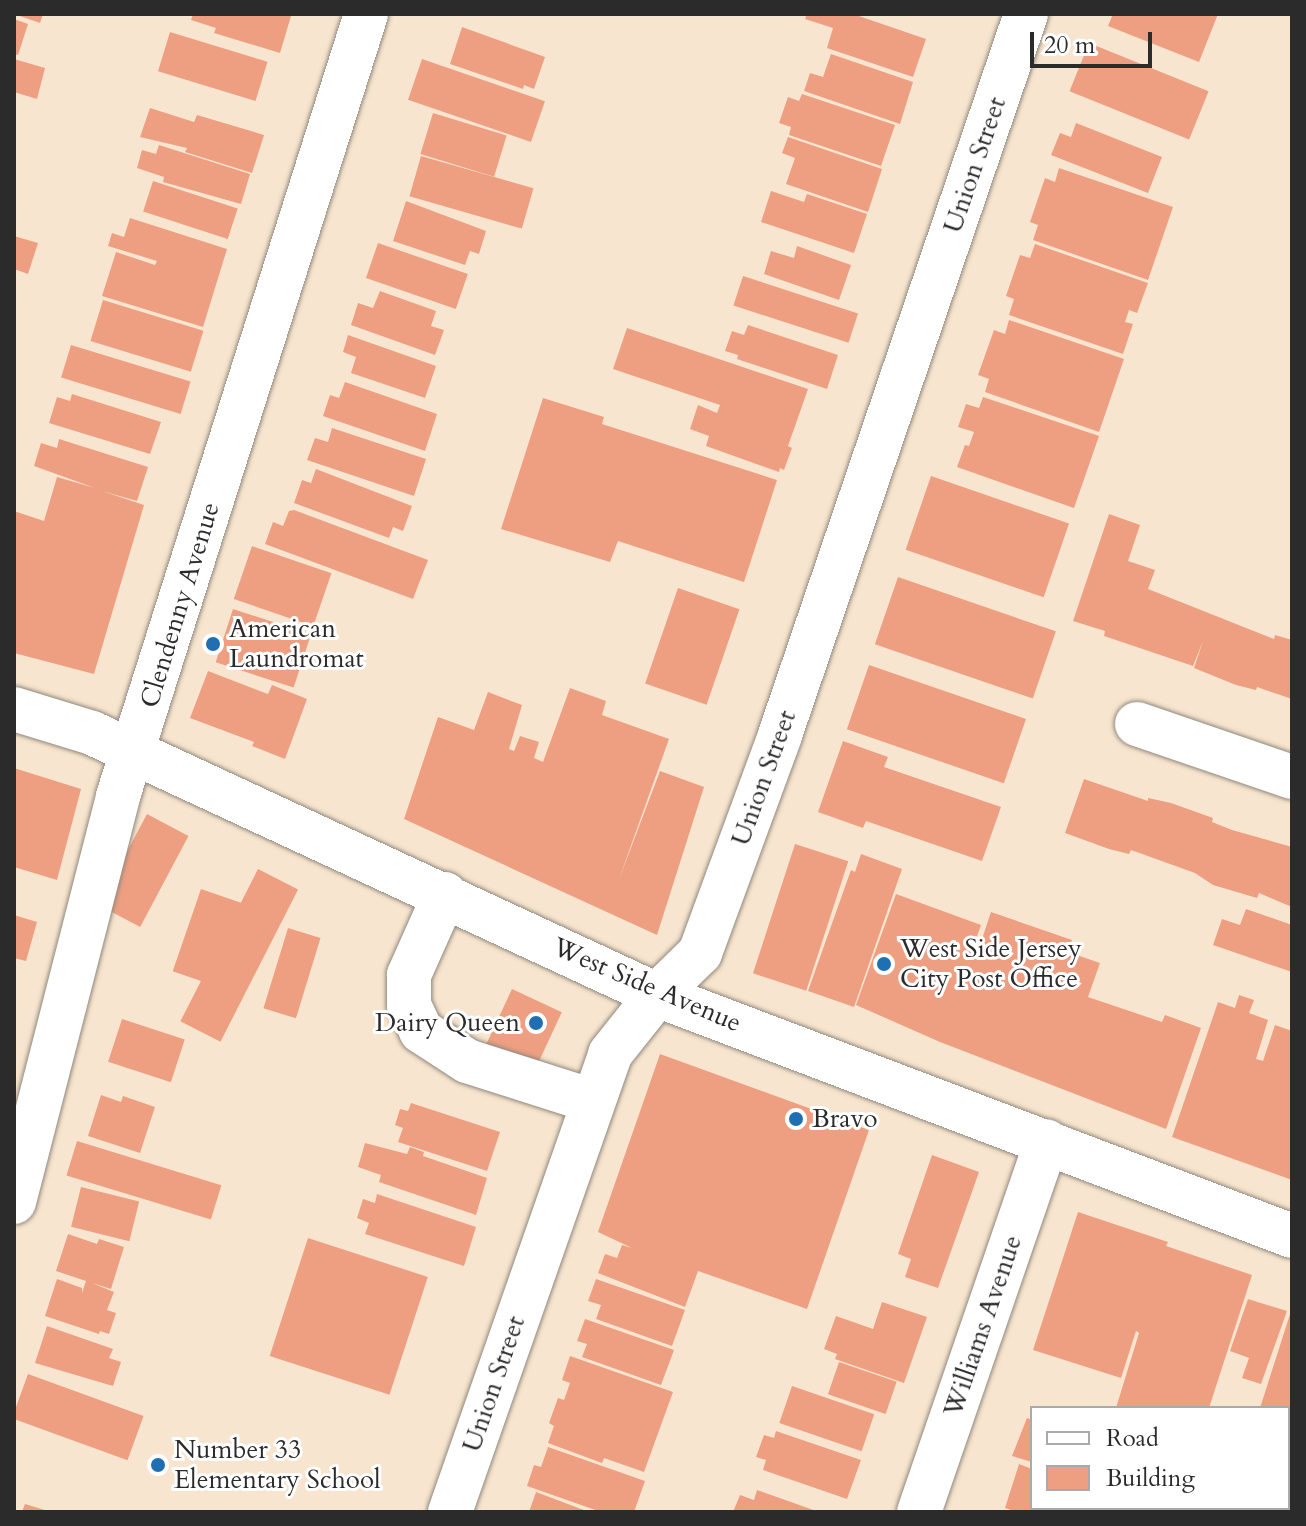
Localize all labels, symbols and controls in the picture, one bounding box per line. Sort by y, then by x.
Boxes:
scale bar [1034,16,1156,66]
text: 20 m [1044,29,1095,62]
street label: Union Street [937,93,1013,237]
street label: Clendenny Avenue [134,498,226,712]
place label: American Laundromat [229,613,364,674]
marker: American Laundromat [204,635,222,653]
street label: Union Street [725,706,803,850]
street label: West Side Avenue [548,931,746,1039]
place label: West Side Jersey City Post Office [900,933,1082,994]
marker: West Side Jersey City Post Office [875,955,893,973]
place label: Dairy Queen [375,1007,520,1039]
marker: Dairy Queen [527,1014,545,1032]
place label: Bravo [812,1103,878,1135]
marker: Bravo [787,1110,805,1128]
street label: Williams Avenue [937,1231,1029,1421]
street label: Union Street [456,1312,532,1456]
legend [1030,1406,1290,1510]
text: Road [1106,1422,1159,1455]
place label: Number 33 Elementary School [174,1434,381,1496]
marker: Number 33 Elementary School [149,1456,167,1474]
text: Building [1106,1462,1195,1495]

